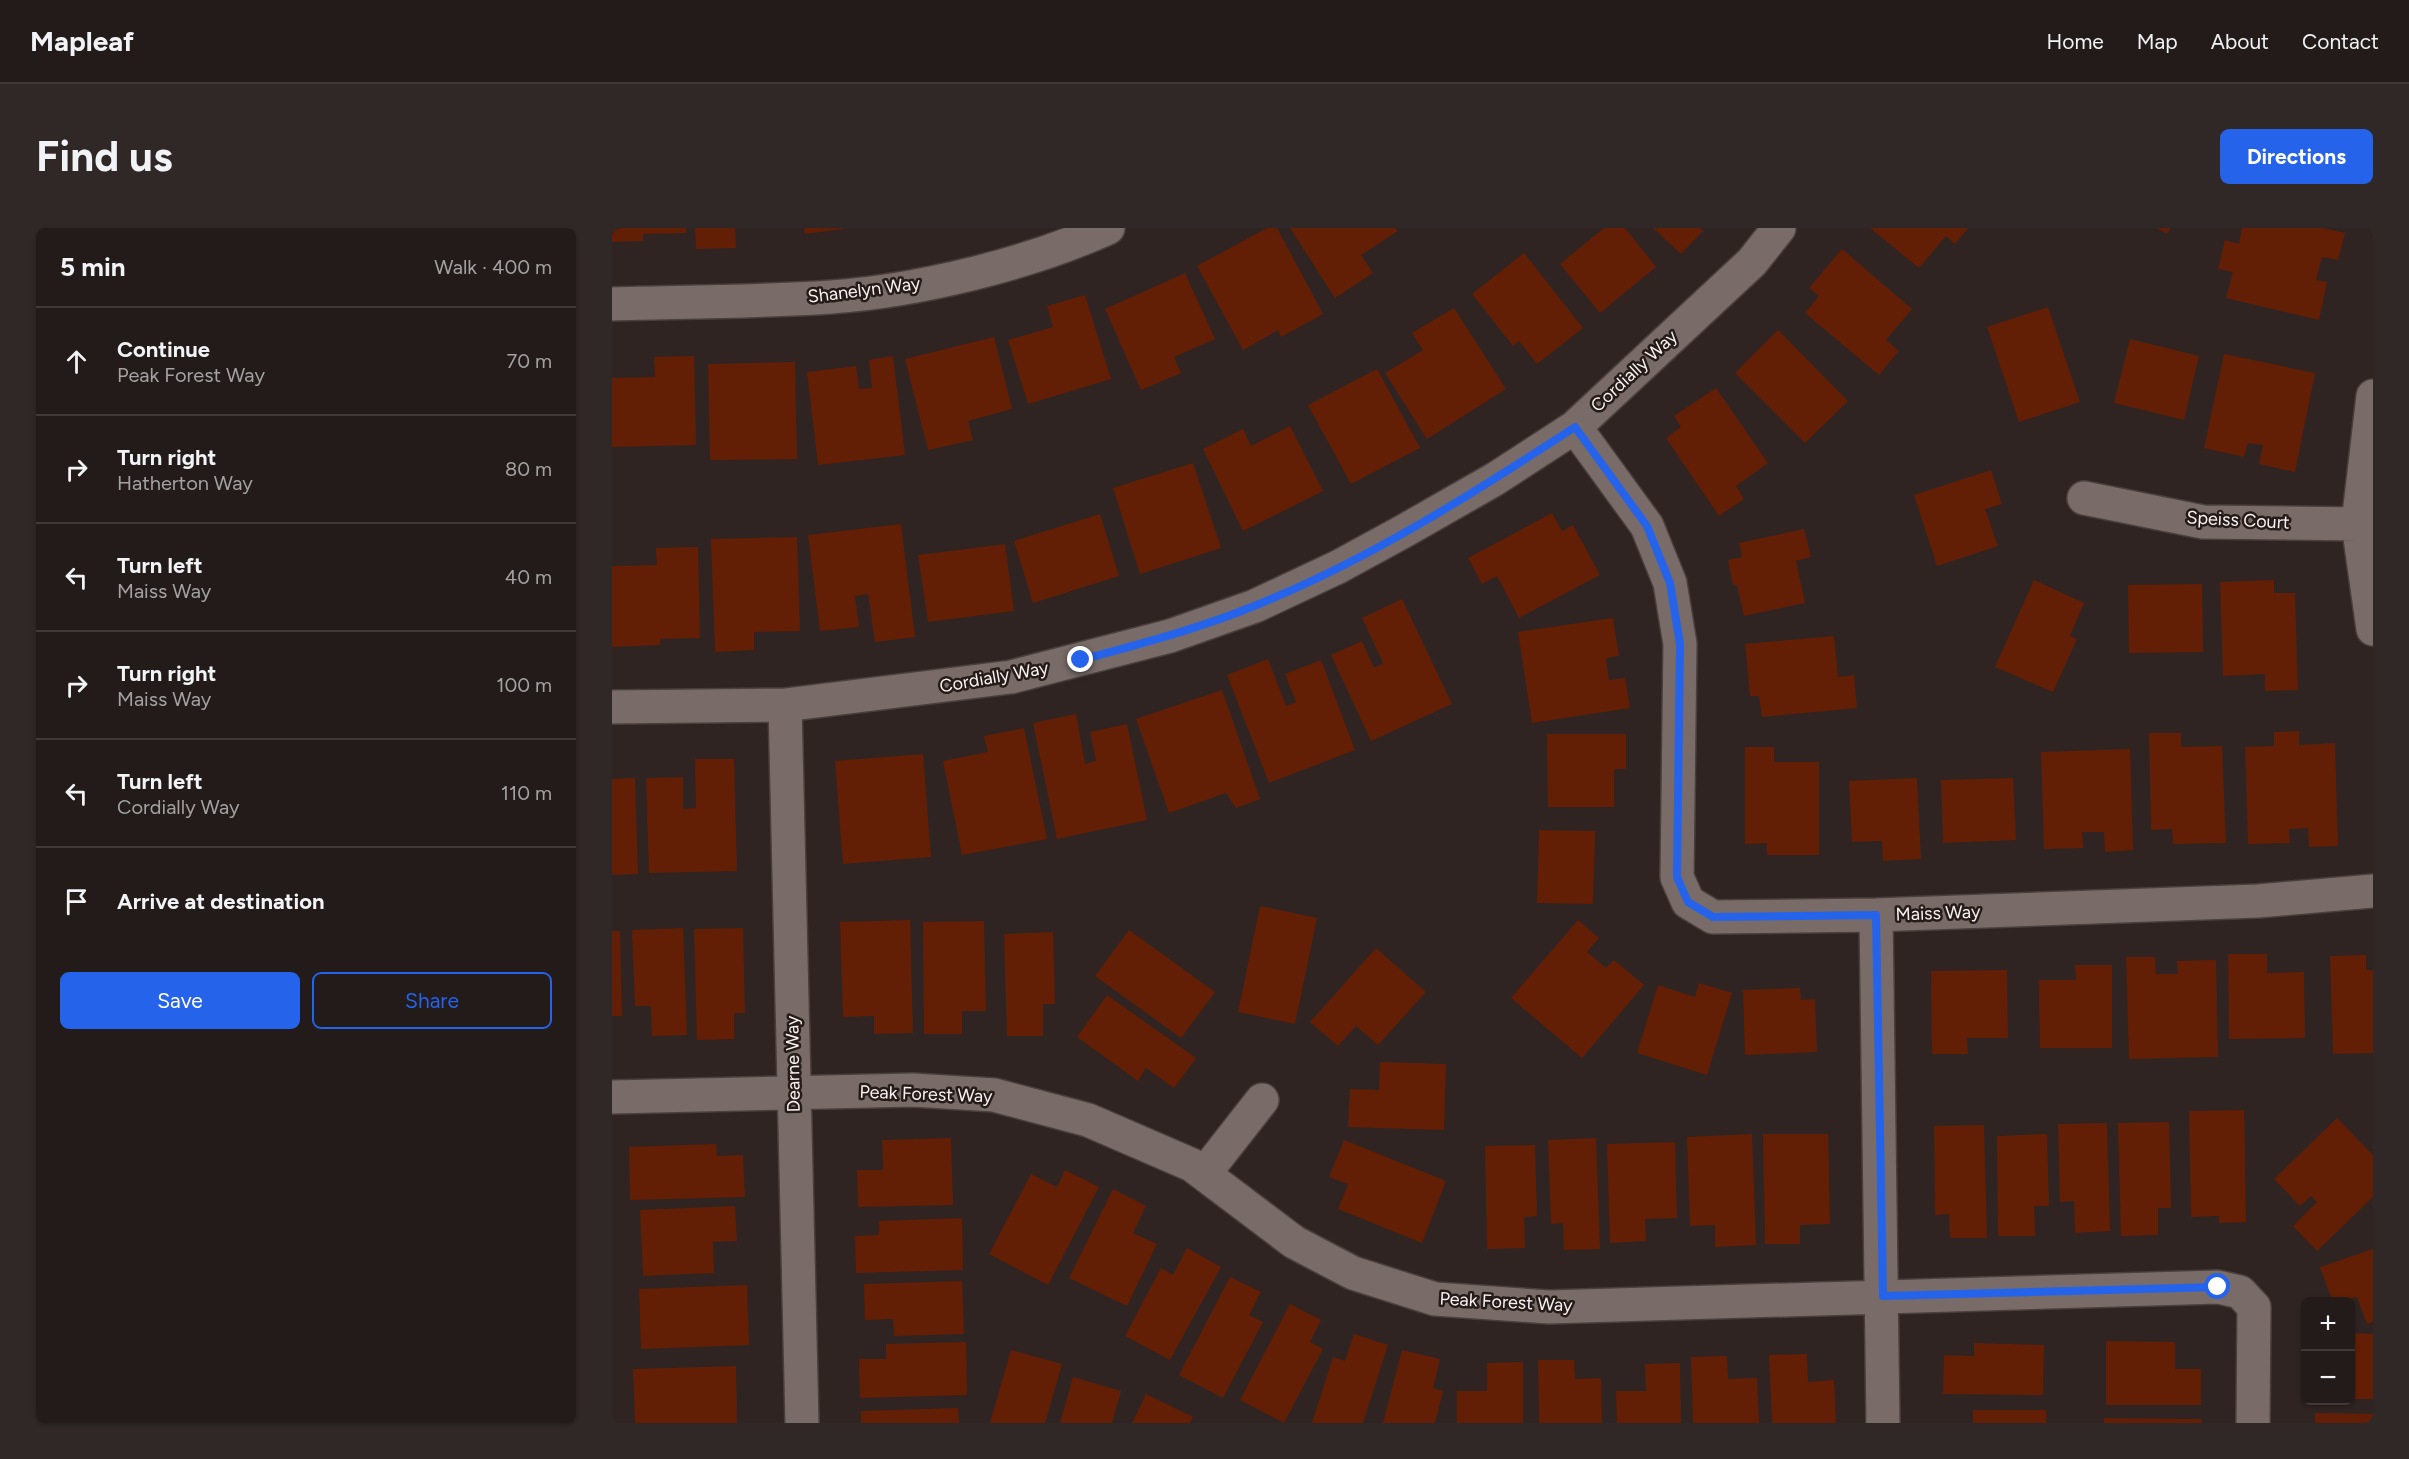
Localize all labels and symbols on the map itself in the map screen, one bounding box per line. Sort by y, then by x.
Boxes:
street label: Shanelyn Way [807,272,922,308]
street label: Cordially Way [1586,325,1682,417]
street label: Speiss Court [2186,506,2290,534]
route end [1067,646,1093,672]
street label: Cordially Way [938,656,1051,697]
street label: Maiss Way [1895,901,1981,925]
street label: Dearne Way [781,1015,805,1113]
street label: Peak Forest Way [859,1081,993,1107]
route start [2204,1273,2230,1299]
street label: Peak Forest Way [1439,1288,1574,1316]

